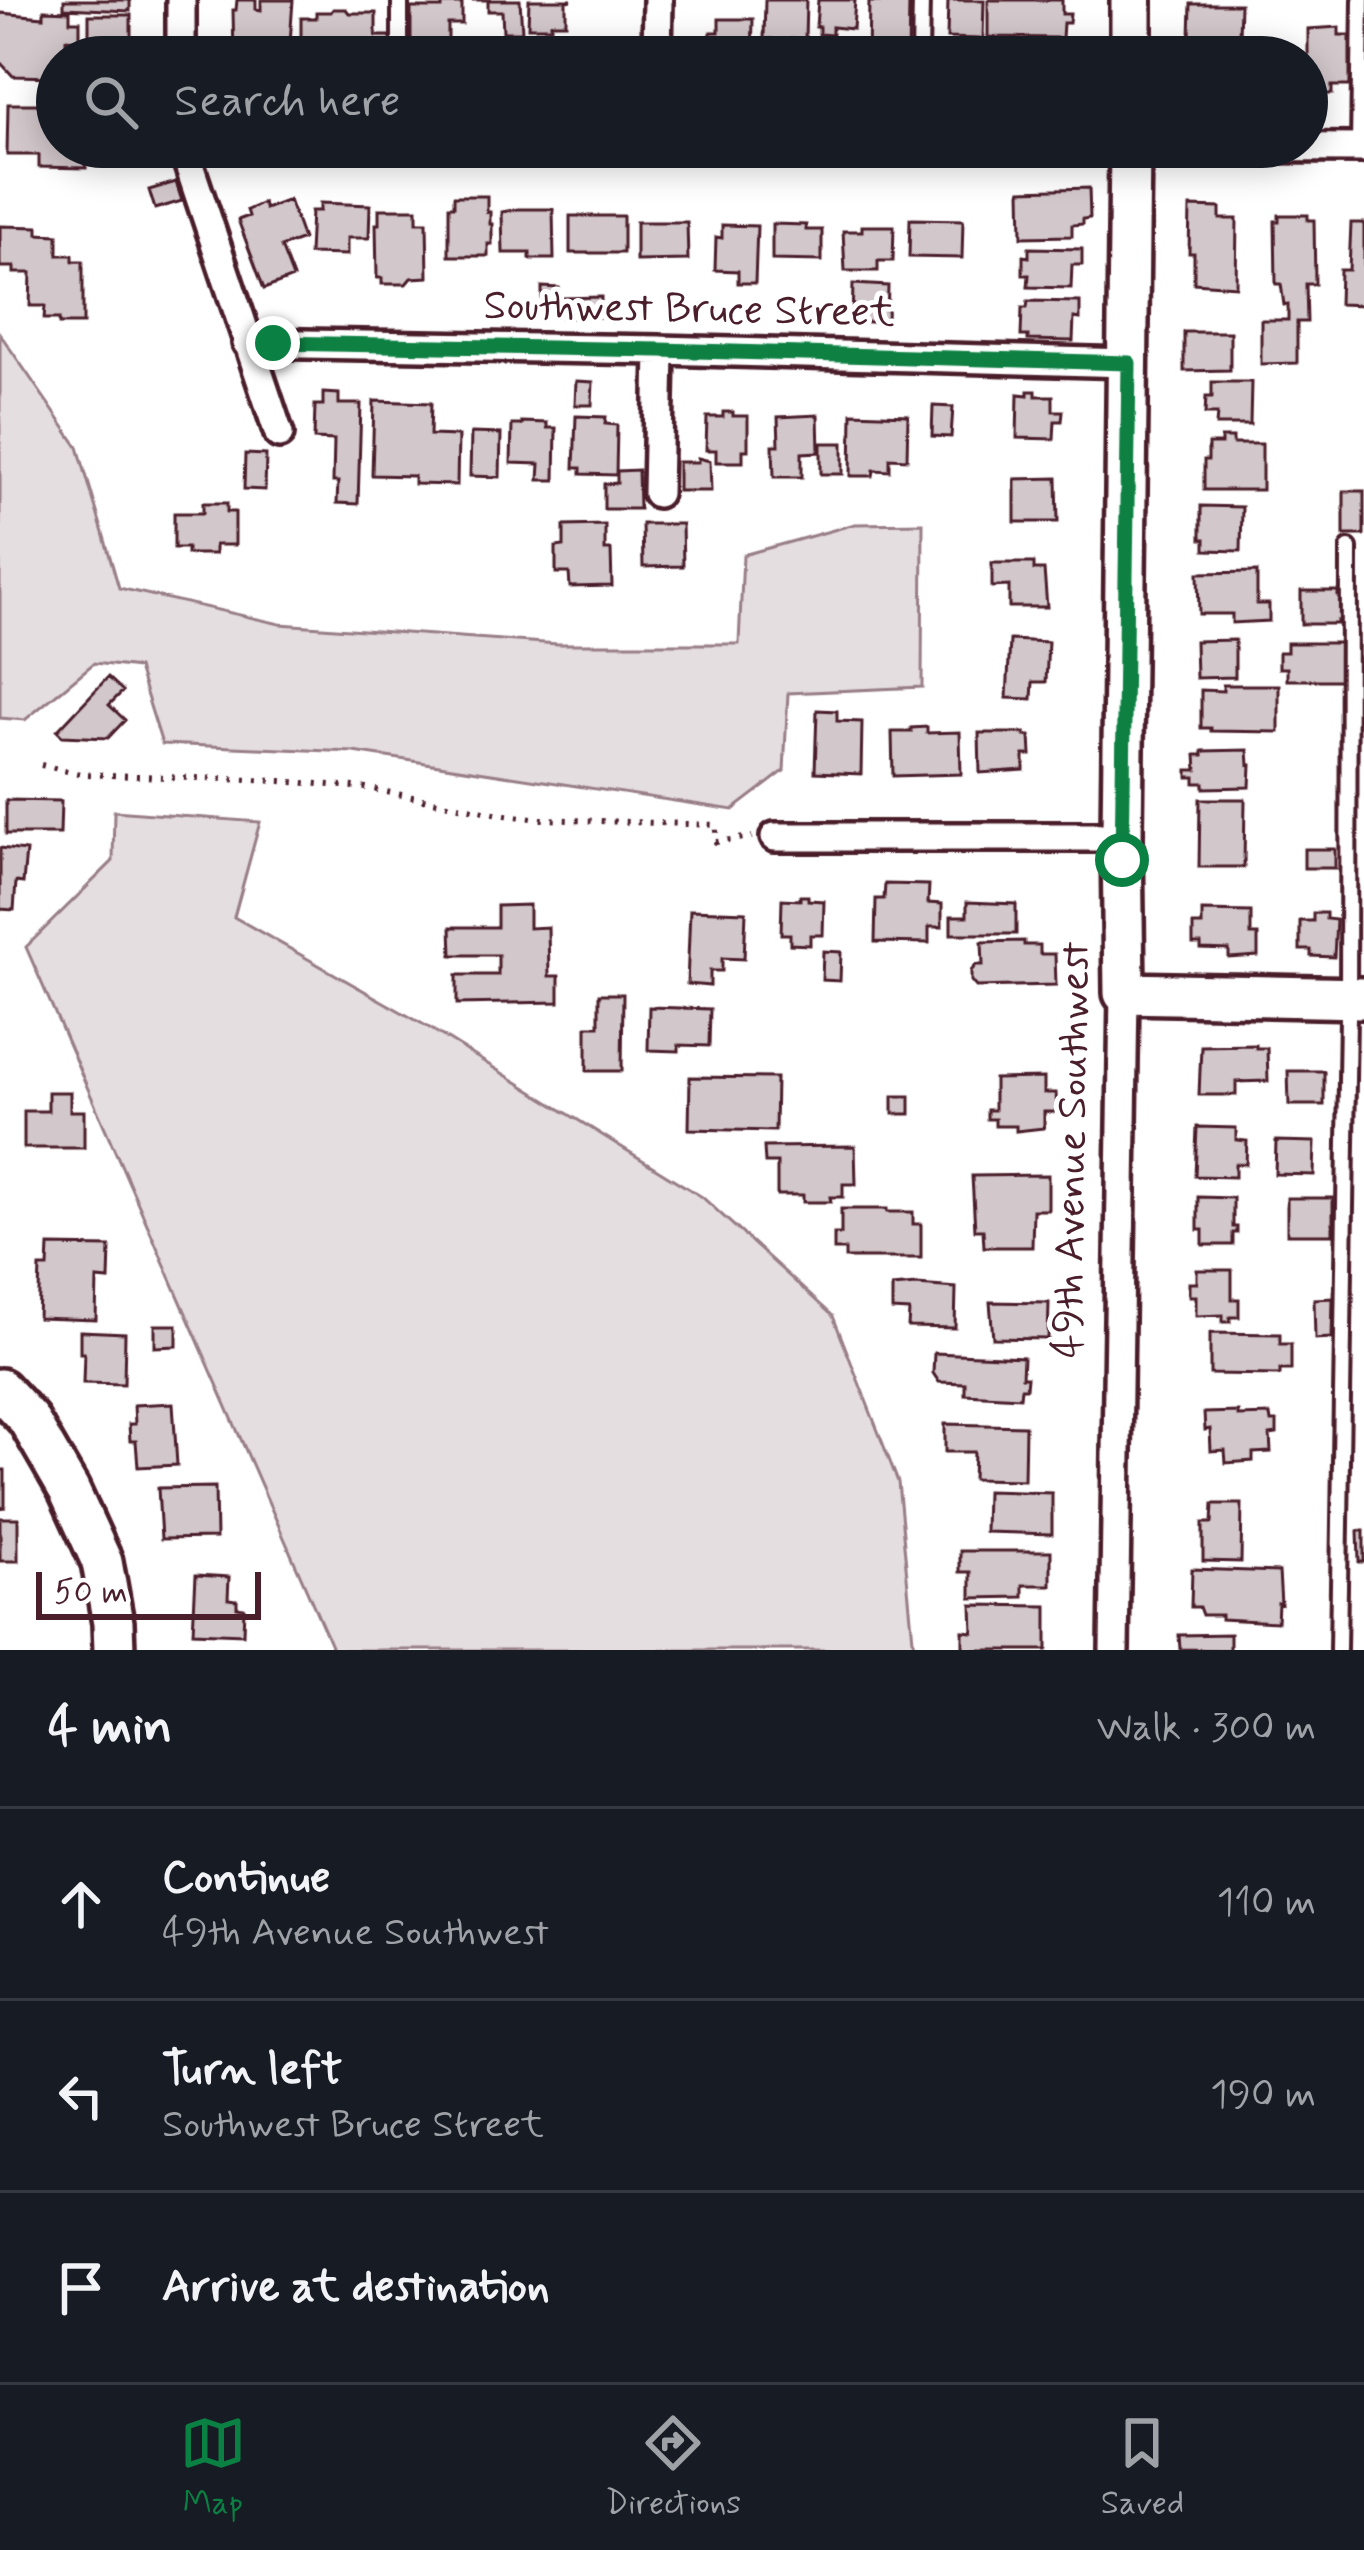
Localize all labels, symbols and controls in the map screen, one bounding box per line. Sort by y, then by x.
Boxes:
search box [36,36,1328,168]
icon: search [78,69,144,135]
text: Search here [174,73,401,132]
street label: Southwest Bruce Street [483,279,895,341]
route end [246,316,300,370]
route start [1095,833,1149,887]
street label: 49th Avenue Southwest [1042,941,1104,1359]
scale bar [36,1566,261,1619]
text: 50 m [54,1571,128,1615]
text: 4 min [48,1695,172,1761]
text: Walk · 300 m [1097,1703,1316,1754]
text: Continue [162,1849,330,1908]
icon: ahead [48,1871,114,1937]
text: 110 m [1217,1878,1316,1929]
text: 49th Avenue Southwest [162,1908,549,1959]
text: Turn left [162,2041,342,2100]
icon: left [48,2063,114,2129]
text: 190 m [1210,2070,1316,2121]
text: Southwest Bruce Street [162,2100,544,2151]
icon: arrive [48,2255,114,2321]
text: Arrive at destination [162,2258,550,2317]
tab: Map [180,2410,246,2526]
tab: Directions [605,2410,741,2526]
tab: Saved [1101,2410,1184,2526]

